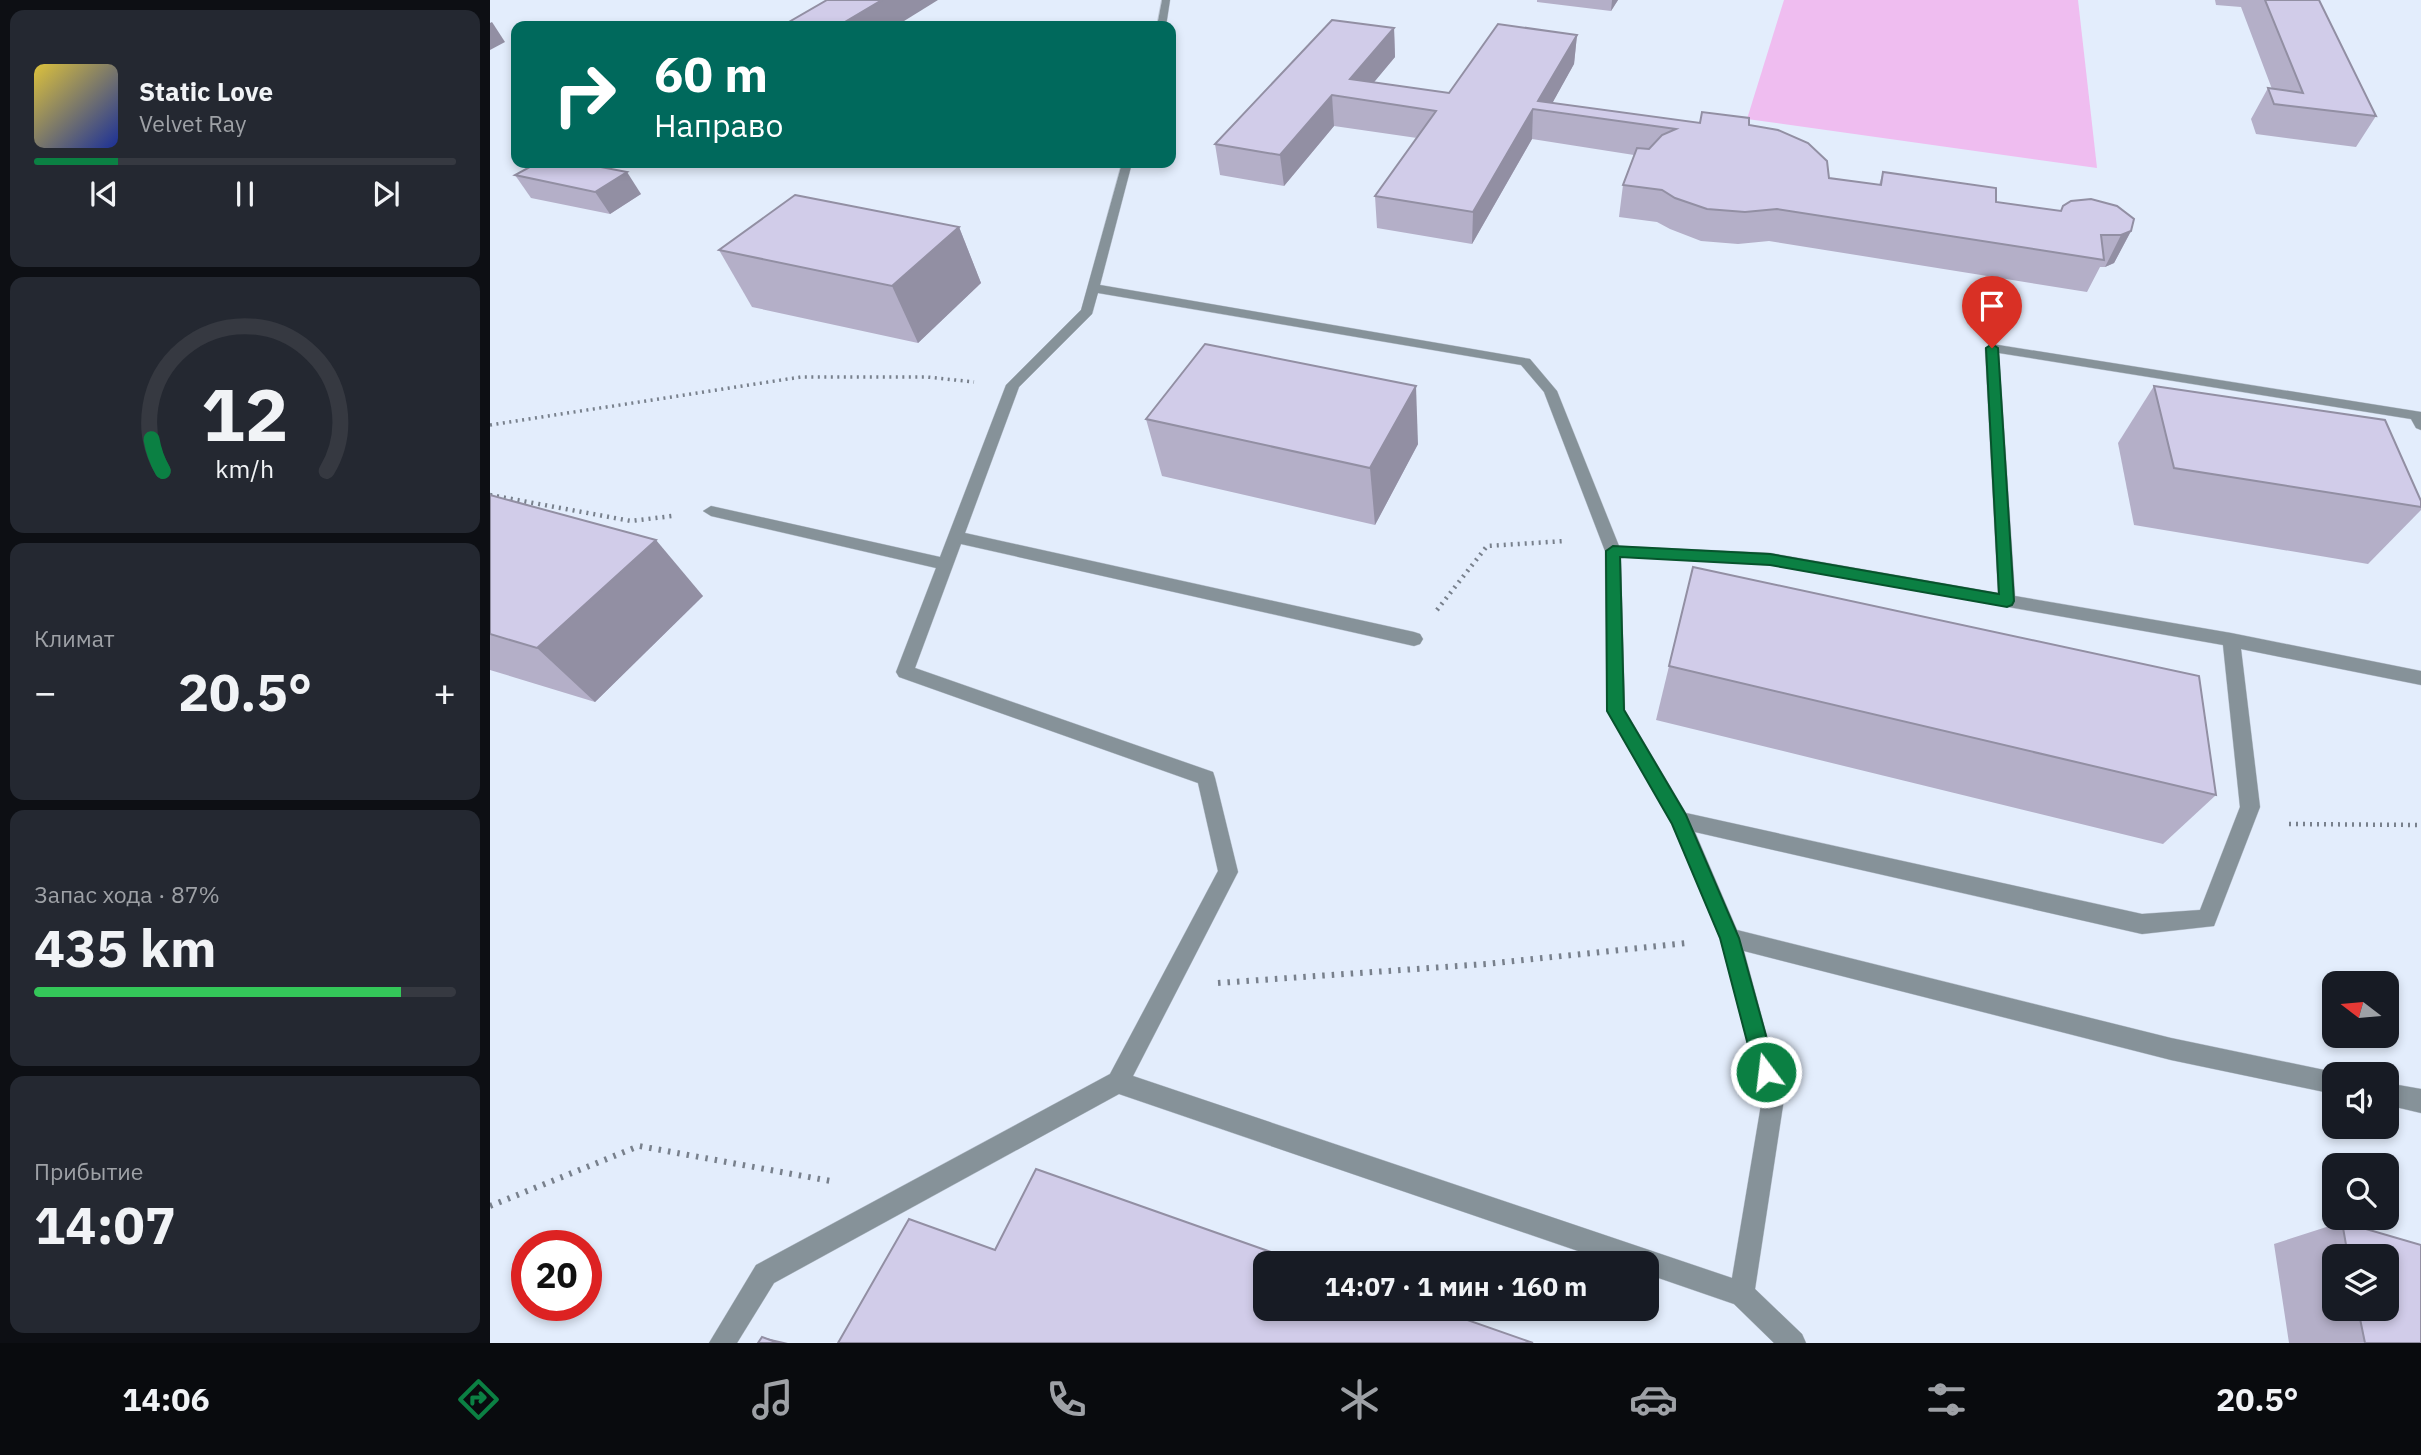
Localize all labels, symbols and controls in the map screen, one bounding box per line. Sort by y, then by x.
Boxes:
text: 60 m [654,42,768,105]
icon: right [539,49,630,140]
text: Static Love [139,74,273,108]
text: Направо [654,104,783,146]
text: Velvet Ray [139,108,246,138]
icon: previous [85,175,123,213]
icon: pause [226,175,264,213]
icon: next [367,175,405,213]
pin [1962,276,2022,348]
icon: arrive [1973,287,2011,325]
text: 12 [201,366,289,461]
text: km/h [216,452,274,485]
text: Климат [34,623,115,653]
text: 20.5° [178,658,312,725]
text: − [34,667,57,716]
text: + [433,667,456,716]
text: Запас хода · 87% [34,879,220,909]
text: 435 km [34,914,216,981]
north arrow [2322,971,2399,1048]
map controls [2322,971,2399,1321]
position arrow [1729,1035,1803,1109]
button: sound [2322,1062,2399,1139]
button: search [2322,1153,2399,1230]
text: Прибытие [34,1156,143,1186]
text: 14:07 [34,1191,176,1258]
speed limit sign: 20 [511,1230,602,1321]
button: layers [2322,1244,2399,1321]
text: 14:07 · 1 мин · 160 m [1325,1269,1587,1303]
icon: directions [454,1375,503,1424]
icon: music [748,1375,797,1424]
icon: phone [1042,1375,1091,1424]
icon: climate [1335,1375,1384,1424]
icon: car [1629,1375,1678,1424]
icon: filters [1922,1375,1971,1424]
text: 14:06 [122,1378,210,1420]
text: 20.5° [2216,1378,2299,1420]

